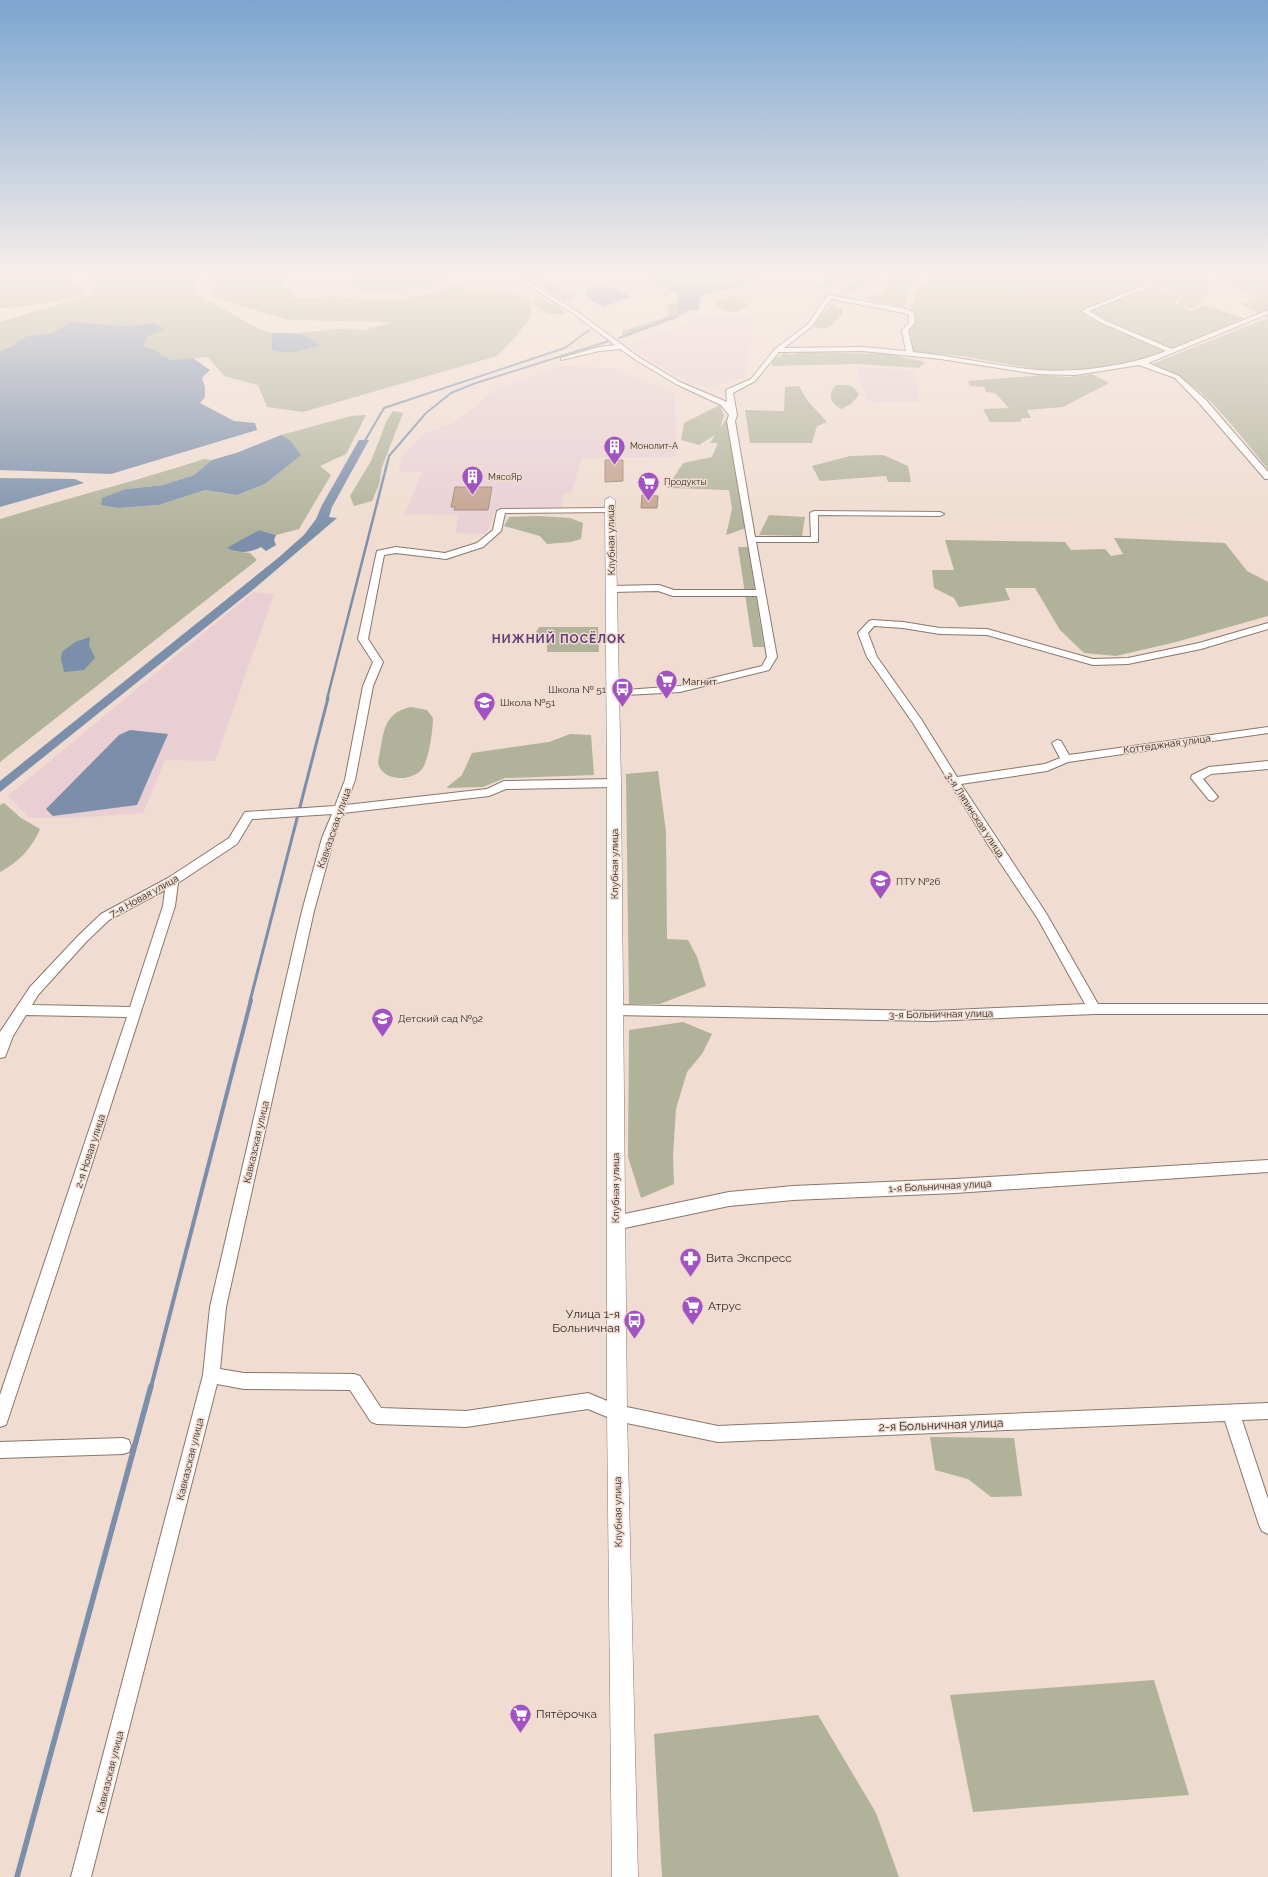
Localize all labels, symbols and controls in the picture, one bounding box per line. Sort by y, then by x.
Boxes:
building icon: Монолит-А [601,433,627,466]
place label: Монолит-А [630,441,678,451]
building icon: МясоЯр [459,464,485,497]
supermarket icon: Продукты [636,469,662,502]
place label: МясоЯр [488,472,523,482]
place label: Продукты [664,477,707,487]
street label: Клубная улица [605,505,617,575]
district label: НИЖНИЙ ПОСЁЛОК [492,631,626,646]
supermarket icon: Магнит [653,668,679,701]
bus stop icon: Школа № 51 [609,676,635,709]
place label: Магнит [682,676,717,687]
place label: Школа № 51 [548,684,607,695]
school or university icon: Школа №51 [471,689,497,722]
place label: Школа №51 [500,697,556,708]
street label: Коттеджная улица [1123,732,1211,756]
street label: 3-я Ляпинская улица [943,770,1007,860]
street label: Кавказская улица [315,786,353,870]
street label: Клубная улица [609,829,620,899]
school or university icon: ПТУ №26 [868,868,894,901]
street label: 7-я Новая улица [108,873,180,919]
place label: ПТУ №26 [896,876,941,887]
school or university icon: Детский сад №92 [370,1005,396,1038]
street label: 3-я Больничная улица [889,1008,993,1020]
place label: Детский сад №92 [398,1013,483,1024]
street label: Кавказская улица [241,1100,271,1184]
street label: 2-я Новая улица [73,1113,107,1189]
street label: Клубная улица [610,1153,621,1223]
street label: 1-я Больничная улица [888,1178,992,1194]
pharmacy icon: Вита Экспресс [678,1245,704,1278]
place label: Вита Экспресс [706,1251,792,1265]
supermarket icon: Атрус [679,1293,705,1326]
place label: Атрус [708,1299,742,1313]
place label: Улица 1-я Больничная [552,1307,620,1335]
bus stop icon: Улица 1-я Больничная [622,1308,648,1341]
street label: 2-я Больничная улица [878,1416,1004,1434]
street label: Кавказская улица [174,1417,206,1501]
street label: Клубная улица [612,1477,624,1547]
supermarket icon: Пятёрочка [508,1701,534,1734]
place label: Пятёрочка [536,1707,597,1721]
street label: Кавказская улица [94,1730,126,1814]

